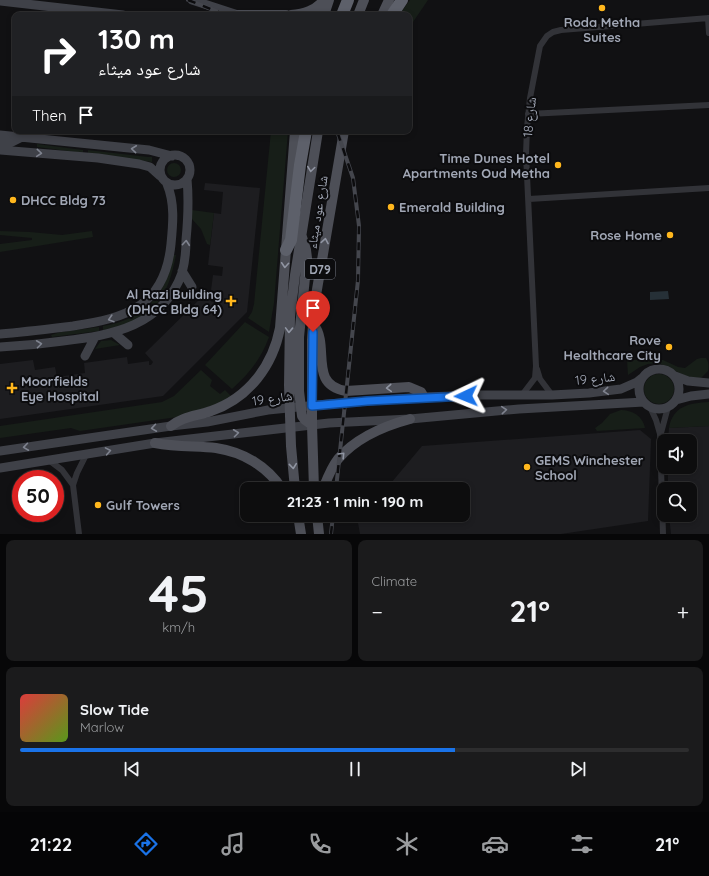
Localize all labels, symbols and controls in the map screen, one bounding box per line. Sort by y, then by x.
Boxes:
marker: Roda Metha Suites [597,3,607,13]
place label: Roda Metha Suites [564,14,640,45]
text: 130 m [98,21,175,56]
icon: right [32,28,84,80]
text: شارع عود ميثاء [98,57,201,80]
street label: شارع 18 [519,96,541,138]
icon: arrive [75,104,97,126]
text: Then [32,106,67,125]
one-way arrow [131,144,137,153]
one-way arrow [36,149,42,158]
place label: Time Dunes Hotel Apartments Oud Metha [403,150,550,181]
marker: Time Dunes Hotel Apartments Oud Metha [553,160,563,170]
one-way arrow [307,166,316,172]
street label: شارع عود ميثاء [303,174,333,250]
place label: DHCC Bldg 73 [21,192,106,208]
marker: DHCC Bldg 73 [8,195,18,205]
place label: Emerald Building [399,199,505,215]
marker: Emerald Building [386,202,396,212]
place label: Rose Home [590,227,662,243]
marker: Rose Home [665,230,675,240]
one-way arrow [321,238,329,245]
one-way arrow [182,240,191,246]
road number: D79 [305,259,335,279]
one-way arrow [280,262,289,268]
place label: Al Razi Building (DHCC Bldg 64) [127,286,222,317]
pin [296,291,330,332]
marker: Al Razi Building (DHCC Bldg 64) [225,295,237,307]
icon: arrive [302,297,324,319]
one-way arrow [107,314,114,323]
one-way arrow [285,327,293,333]
place label: Rove Healthcare City [564,332,661,363]
one-way arrow [36,340,42,349]
marker: Rove Healthcare City [664,342,674,352]
street label: شارع 19 [574,368,616,390]
place label: Moorfields Eye Hospital [21,373,99,404]
position arrow [445,375,487,417]
marker: Moorfields Eye Hospital [6,382,18,394]
one-way arrow [386,383,392,392]
one-way arrow [603,386,609,395]
street label: شارع 19 [251,387,293,411]
one-way arrow [501,406,507,415]
one-way arrow [151,423,158,432]
one-way arrow [233,429,239,438]
map controls [657,434,697,522]
button: sound [657,434,697,474]
one-way arrow [23,442,29,451]
one-way arrow [104,447,111,456]
one-way arrow [337,452,345,460]
place label: GEMS Winchester School [535,452,644,483]
marker: GEMS Winchester School [522,462,532,472]
one-way arrow [288,463,297,469]
speed limit sign: 50 [12,470,64,522]
button: search [657,482,697,522]
text: 21:23 · 1 min · 190 m [287,492,423,511]
place label: Gulf Towers [106,497,180,513]
marker: Gulf Towers [93,500,103,510]
text: 45 [148,560,209,625]
text: Climate [372,573,417,589]
text: 21° [510,592,550,630]
text: − [372,598,383,626]
text: + [677,598,689,626]
text: km/h [162,619,195,635]
text: Slow Tide [80,700,149,719]
text: Marlow [80,719,124,735]
icon: previous [121,758,143,780]
icon: pause [344,758,366,780]
icon: next [567,758,589,780]
icon: directions [132,830,160,858]
icon: music [219,830,247,858]
icon: phone [306,830,334,858]
icon: climate [393,830,421,858]
icon: car [481,830,509,858]
icon: filters [568,830,596,858]
text: 21:22 [30,833,72,856]
text: 21° [655,833,679,856]

